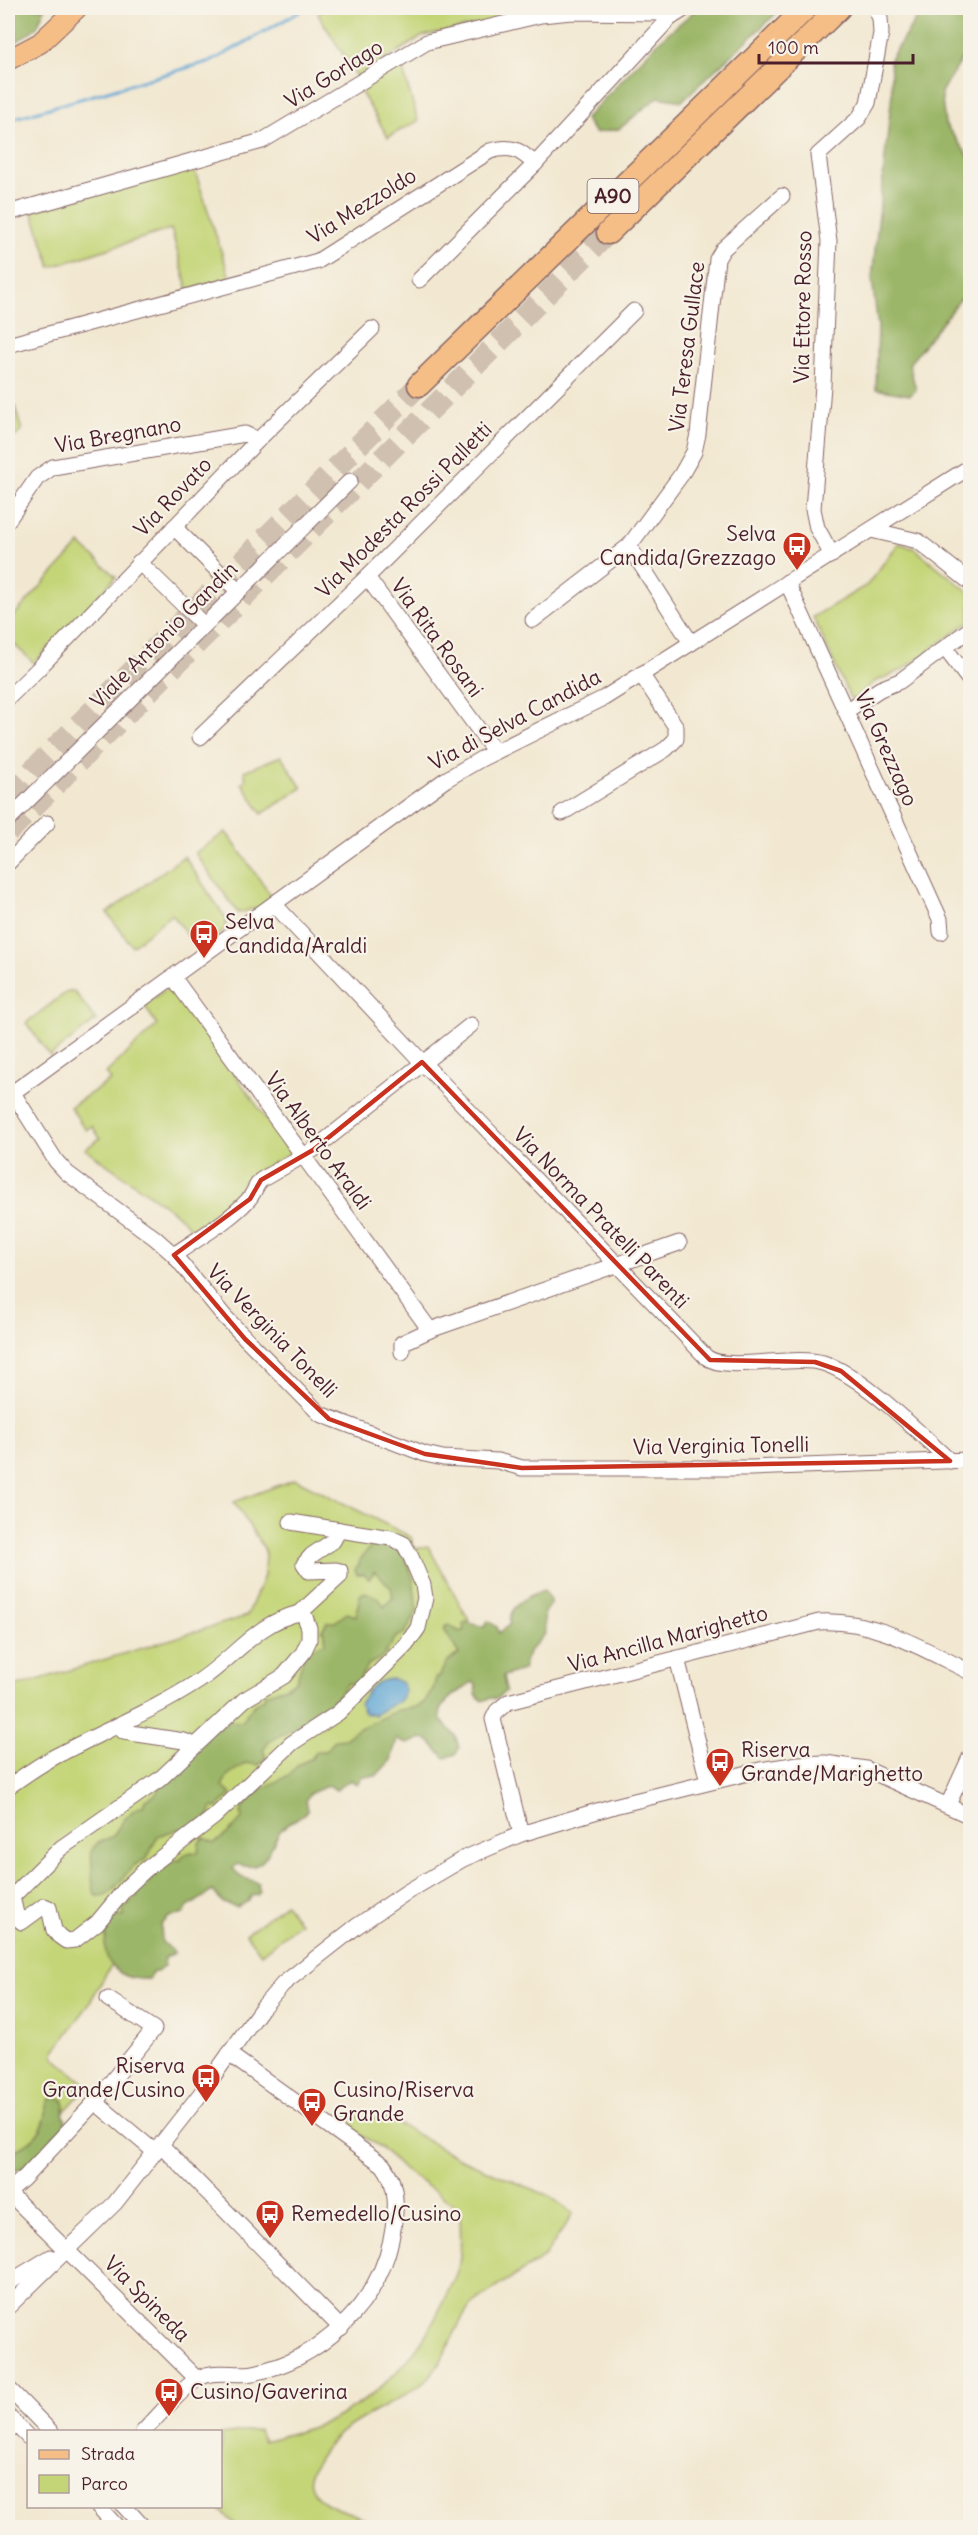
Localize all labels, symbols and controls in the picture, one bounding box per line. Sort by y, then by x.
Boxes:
scale bar [759,27,914,65]
street label: Via Gorlago [280,33,388,114]
text: 100 m [768,36,819,59]
street label: Via Mezzoldo [302,161,421,250]
road number: A90 [588,179,638,213]
street label: Via Ettore Rosso [788,230,817,384]
street label: Via Teresa Gullace [663,260,710,434]
street label: Via Bregnano [53,410,183,459]
street label: Via Modesta Rossi Palletti [310,416,497,603]
street label: Via Rovato [128,451,217,542]
place label: Selva Candida/Grezzago [599,520,776,571]
bus stop icon: Selva Candida/Grezzago [781,530,813,572]
street label: Viale Antonio Gandin [84,555,243,714]
street label: Via Rita Rosani [385,573,490,702]
street label: Via di Selva Candida [424,663,605,776]
street label: Via Grezzago [849,685,924,810]
place label: Selva Candida/Araldi [225,908,367,959]
bus stop icon: Selva Candida/Araldi [188,918,220,960]
street label: Via Alberto Araldi [259,1066,378,1215]
street label: Via Norma Pratelli Parenti [508,1121,695,1314]
street label: Via Verginia Tonelli [201,1258,343,1403]
street label: Via Verginia Tonelli [633,1430,809,1461]
street label: Via Ancilla Marighetto [565,1599,771,1678]
place label: Riserva Grande/Marighetto [741,1736,923,1787]
bus stop icon: Riserva Grande/Marighetto [704,1746,736,1788]
place label: Riserva Grande/Cusino [42,2052,185,2103]
bus stop icon: Riserva Grande/Cusino [190,2062,222,2104]
place label: Cusino/Riserva Grande [333,2076,474,2127]
bus stop icon: Cusino/Riserva Grande [296,2086,328,2128]
bus stop icon: Remedello/Cusino [254,2198,286,2240]
place label: Remedello/Cusino [291,2200,461,2227]
street label: Via Spineda [99,2250,196,2347]
bus stop icon: Cusino/Gaverina [153,2376,185,2418]
place label: Cusino/Gaverina [190,2378,348,2405]
legend [27,2430,222,2508]
text: Strada [81,2442,135,2465]
text: Parco [81,2472,128,2495]

